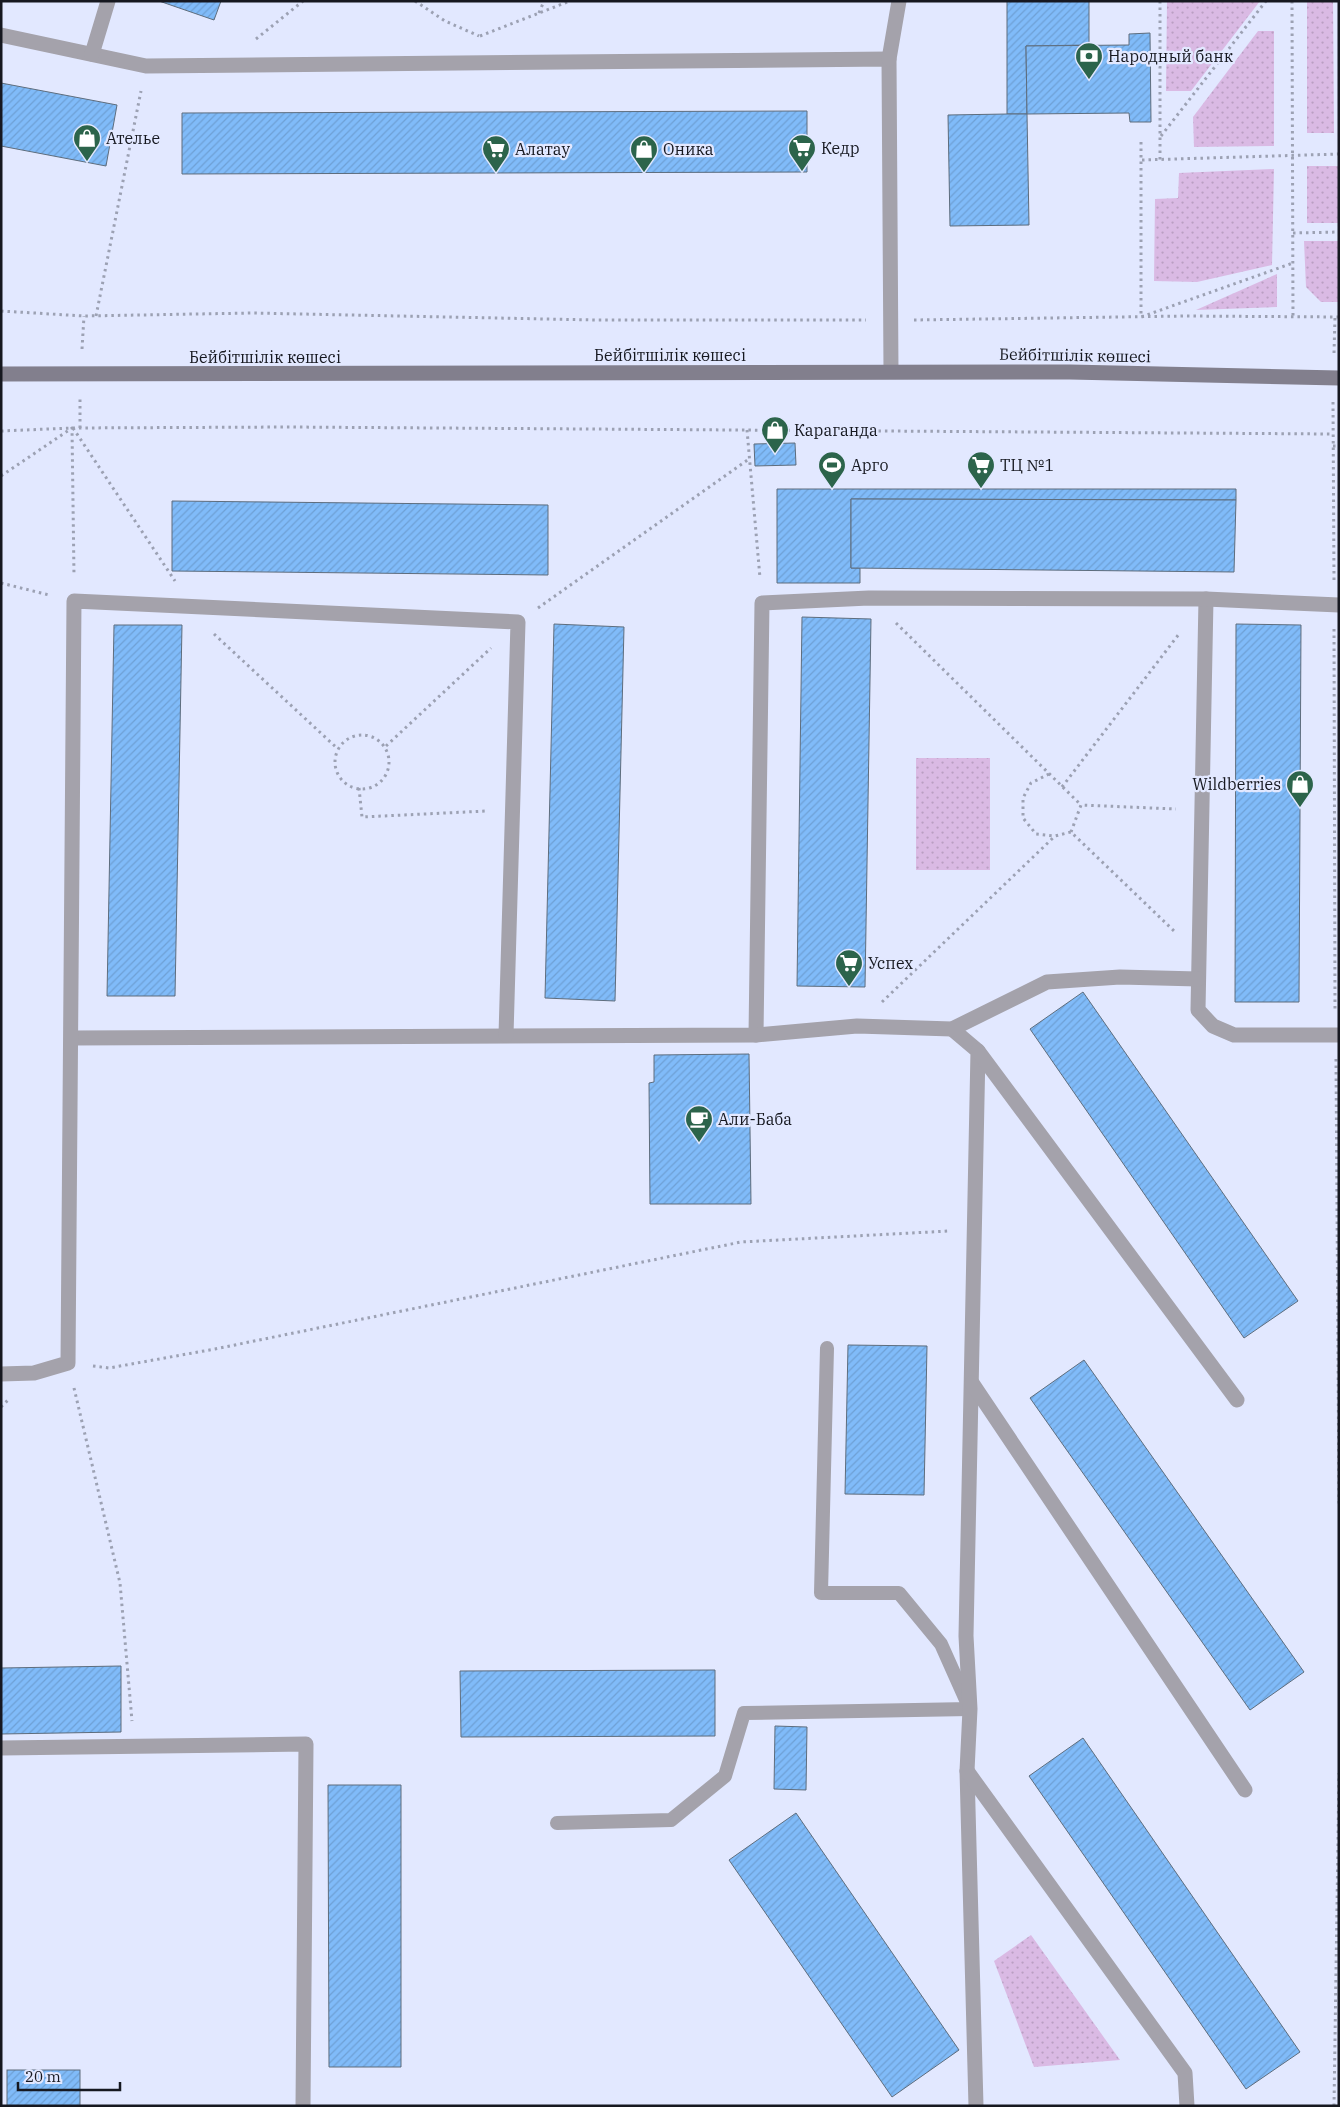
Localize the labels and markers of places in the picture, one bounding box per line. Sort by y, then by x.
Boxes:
bank icon: Народный банк [1074,41,1104,80]
place label: Народный банк [1108,46,1234,66]
shop icon: Ателье [72,123,102,162]
place label: Ателье [106,128,160,148]
supermarket icon: Кедр [787,133,817,172]
supermarket icon: Алатау [481,134,511,173]
shop icon: Оника [629,134,659,173]
place label: Кедр [821,138,860,158]
place label: Алатау [515,139,570,159]
place label: Оника [663,139,714,159]
shop icon: Караганда [760,415,790,454]
place label: Караганда [794,420,878,440]
sports icon: Арго [817,450,847,489]
supermarket icon: ТЦ №1 [966,450,996,489]
place label: Арго [851,455,888,475]
place label: ТЦ №1 [1000,455,1054,475]
shop icon: Wildberries [1285,769,1315,808]
place label: Wildberries [1192,774,1281,794]
supermarket icon: Успех [834,948,864,987]
place label: Успех [868,953,913,973]
cafe icon: Али-Баба [684,1104,714,1143]
place label: Али-Баба [718,1109,792,1129]

